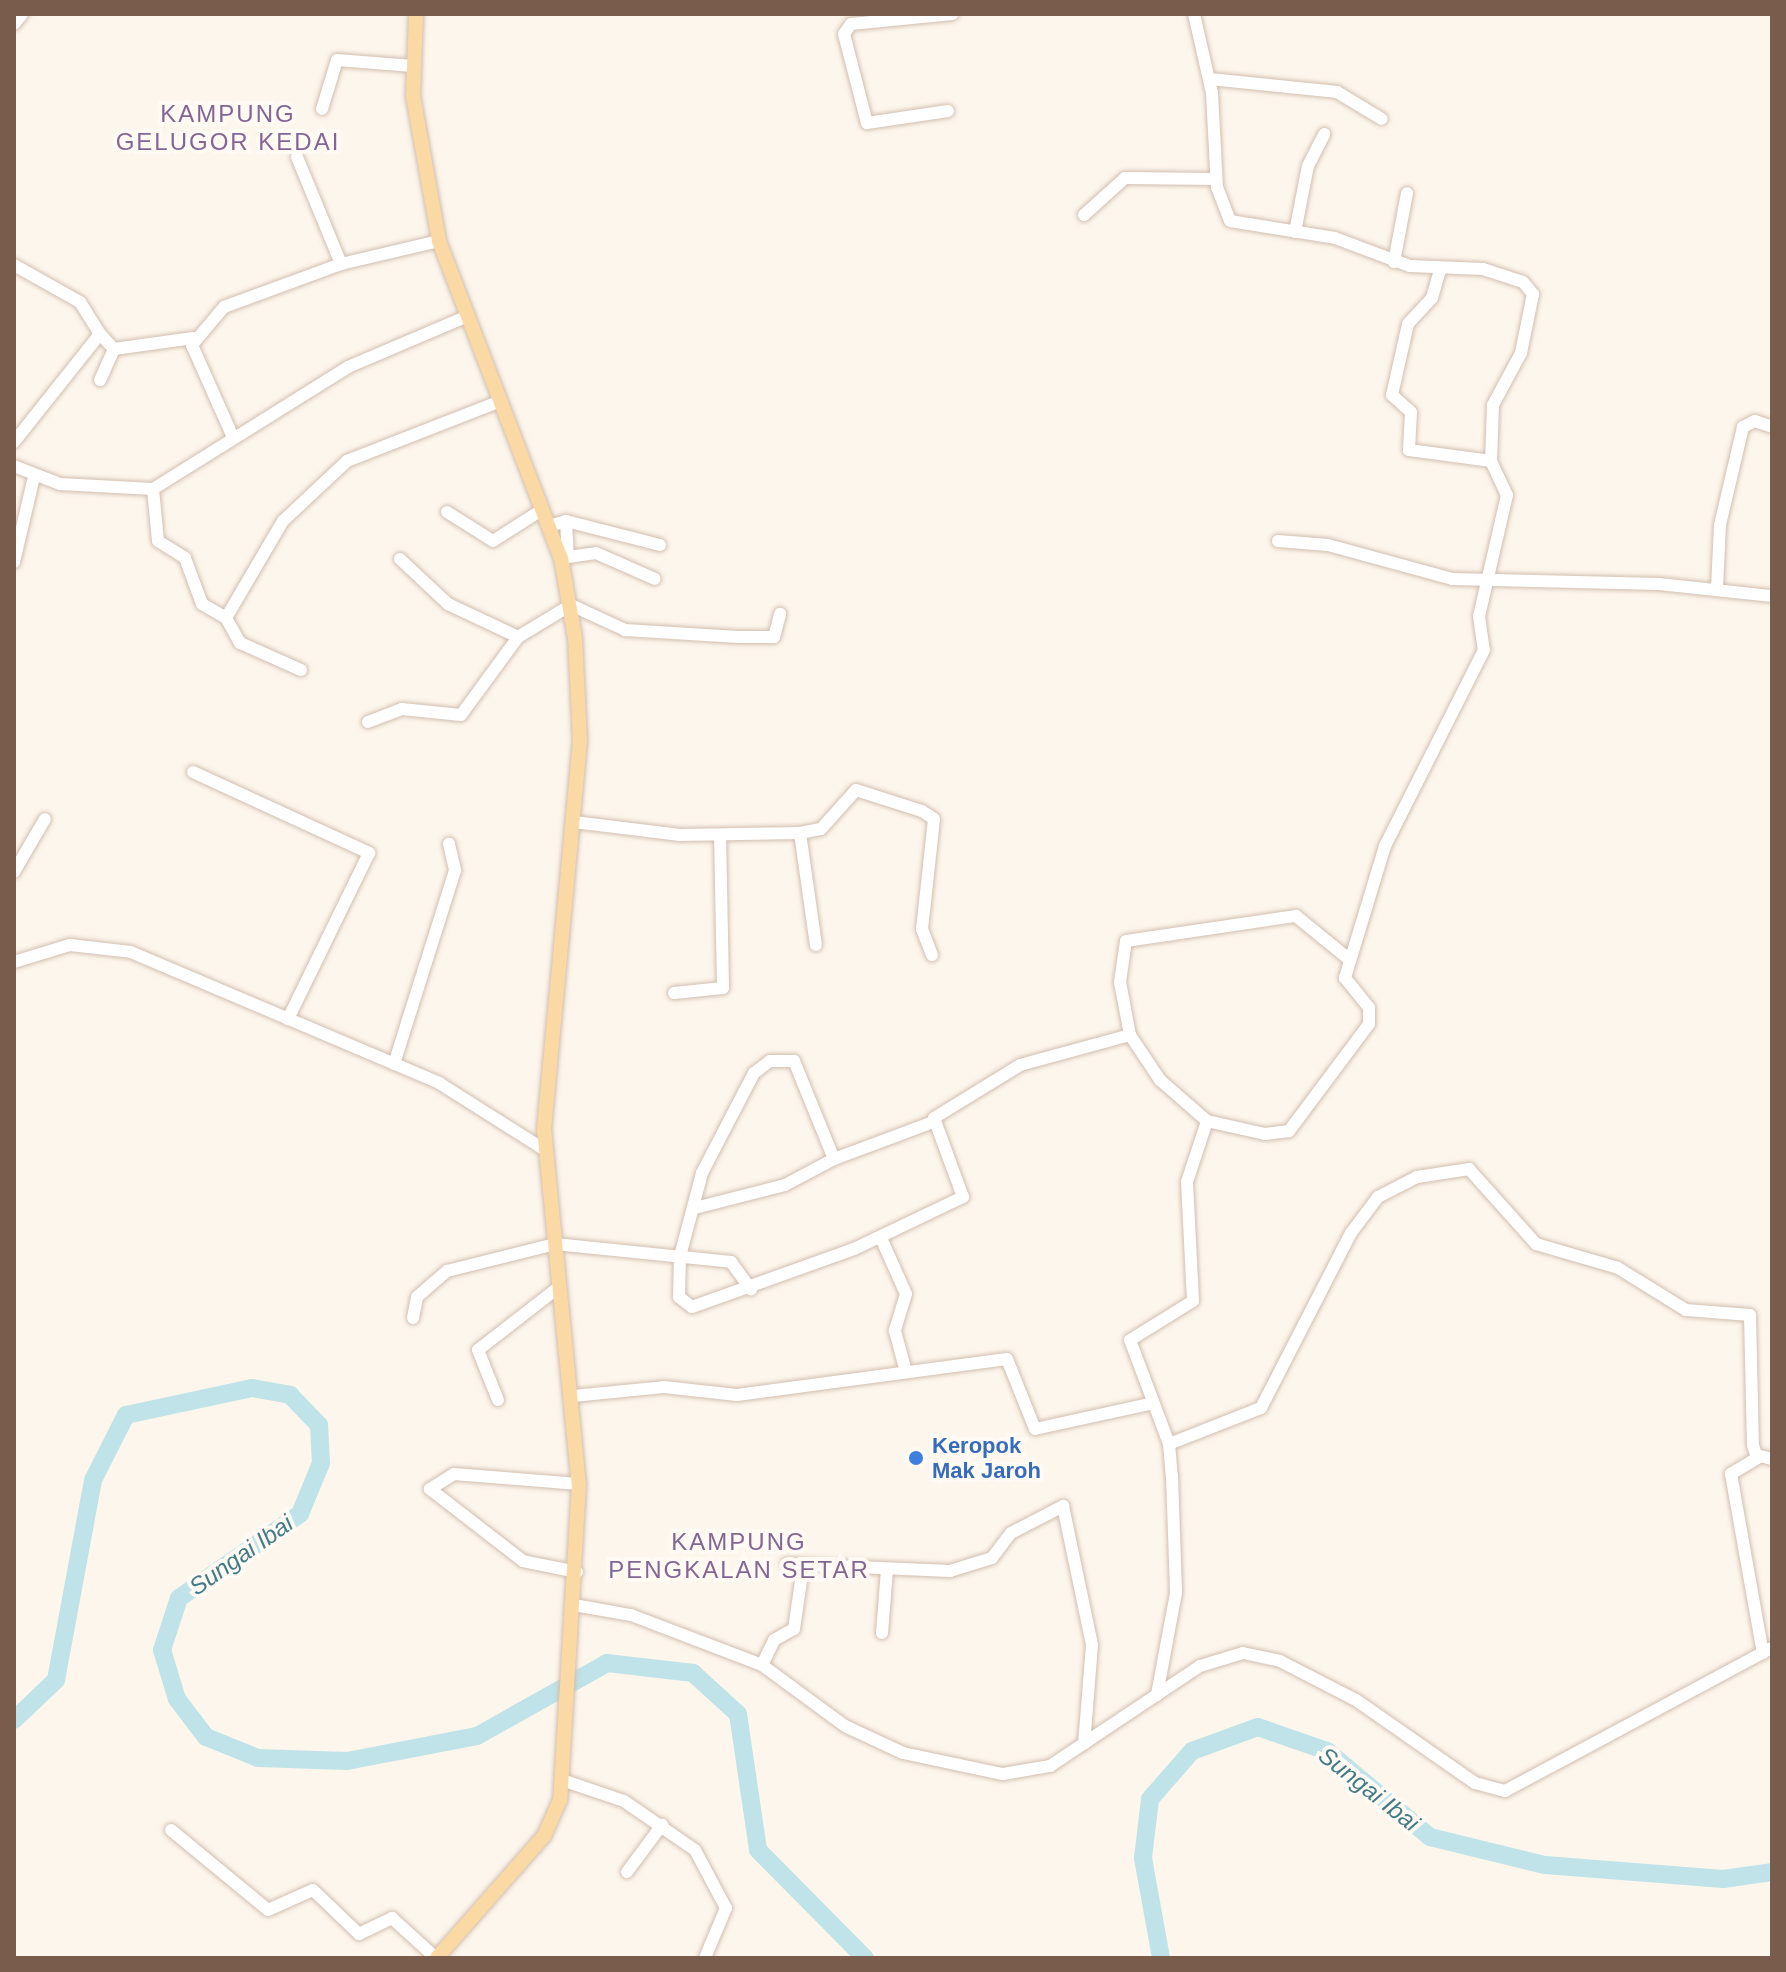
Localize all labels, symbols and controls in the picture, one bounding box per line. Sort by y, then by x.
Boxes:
district label: KAMPUNG GELUGOR KEDAI [116,100,340,156]
place label: Keropok Mak Jaroh [932,1432,1041,1484]
marker: Keropok Mak Jaroh [907,1449,925,1467]
water label: Sungai Ibai [184,1509,298,1601]
district label: KAMPUNG PENGKALAN SETAR [608,1528,870,1584]
water label: Sungai Ibai [1313,1741,1425,1837]

